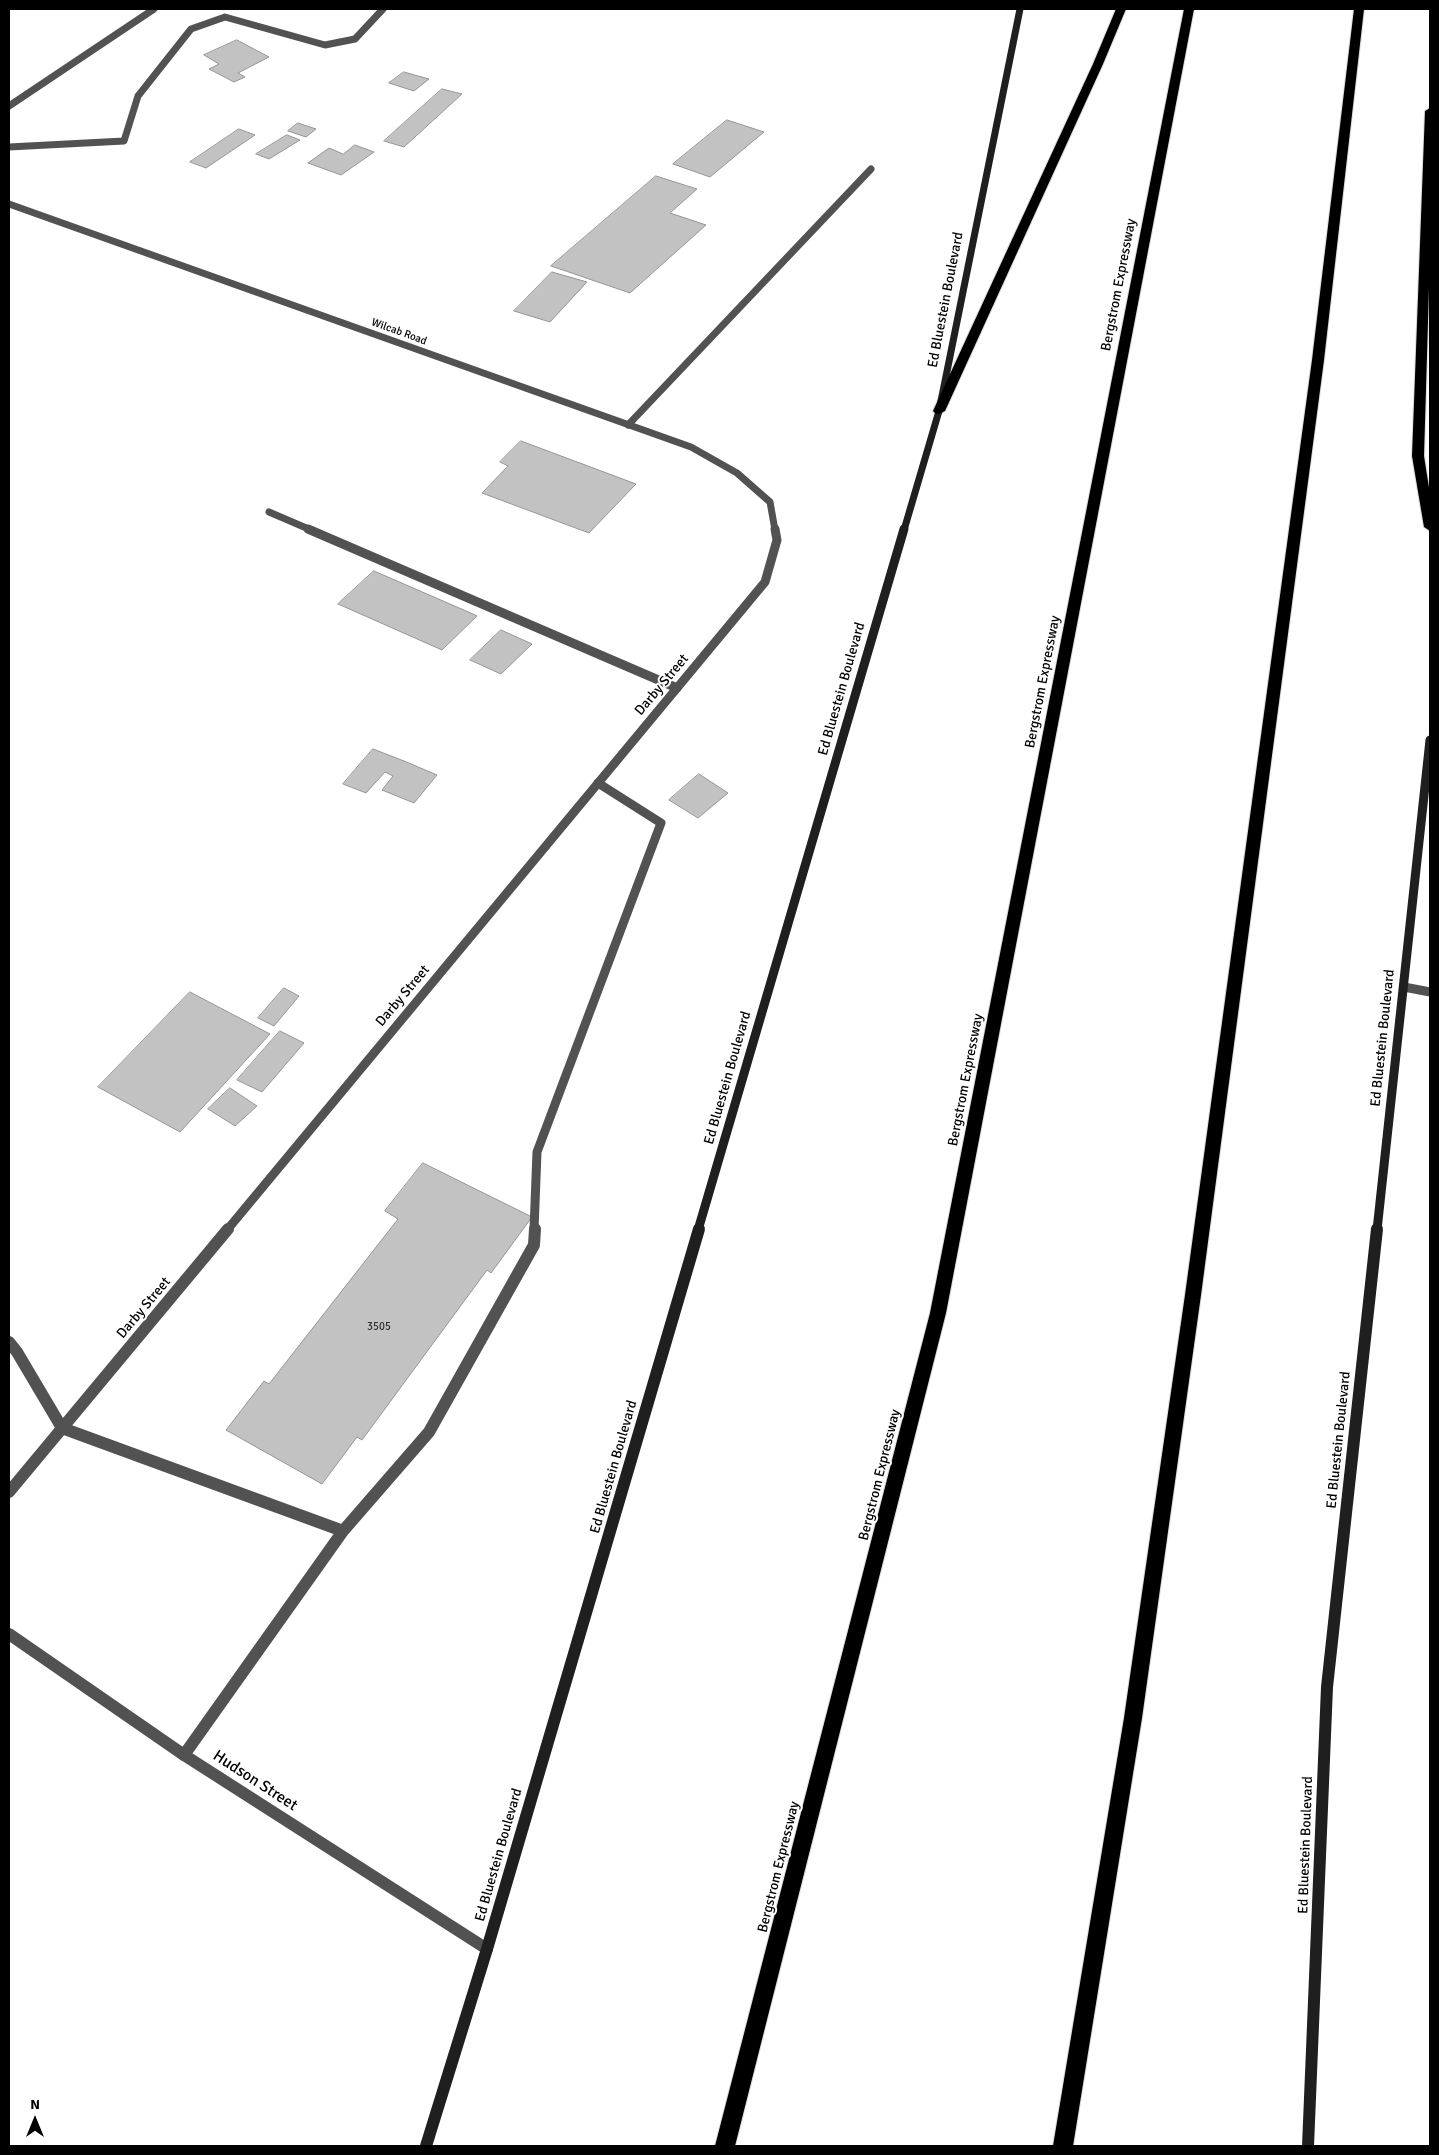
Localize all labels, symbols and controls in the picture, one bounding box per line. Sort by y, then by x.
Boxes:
street label: Bergstrom Expressway [1098,217,1140,353]
street label: Ed Bluestein Boulevard [925,231,967,369]
street label: Wilcab Road [370,316,428,348]
street label: Bergstrom Expressway [1022,614,1064,750]
street label: Ed Bluestein Boulevard [815,620,869,758]
street label: Darby Street [632,651,692,719]
street label: Darby Street [373,962,433,1030]
street label: Ed Bluestein Boulevard [1367,969,1399,1107]
street label: Ed Bluestein Boulevard [701,1009,755,1147]
street label: Bergstrom Expressway [945,1012,987,1148]
street label: Darby Street [114,1274,174,1342]
house number: 3505 [367,1320,391,1334]
street label: Ed Bluestein Boulevard [1323,1371,1355,1509]
street label: Ed Bluestein Boulevard [587,1398,641,1536]
street label: Bergstrom Expressway [856,1408,904,1542]
street label: Hudson Street [209,1746,301,1816]
street label: Ed Bluestein Boulevard [1295,1776,1317,1914]
street label: Ed Bluestein Boulevard [472,1786,526,1924]
street label: Bergstrom Expressway [755,1800,803,1934]
north arrow [10,2095,60,2145]
text: N [30,2096,40,2113]

